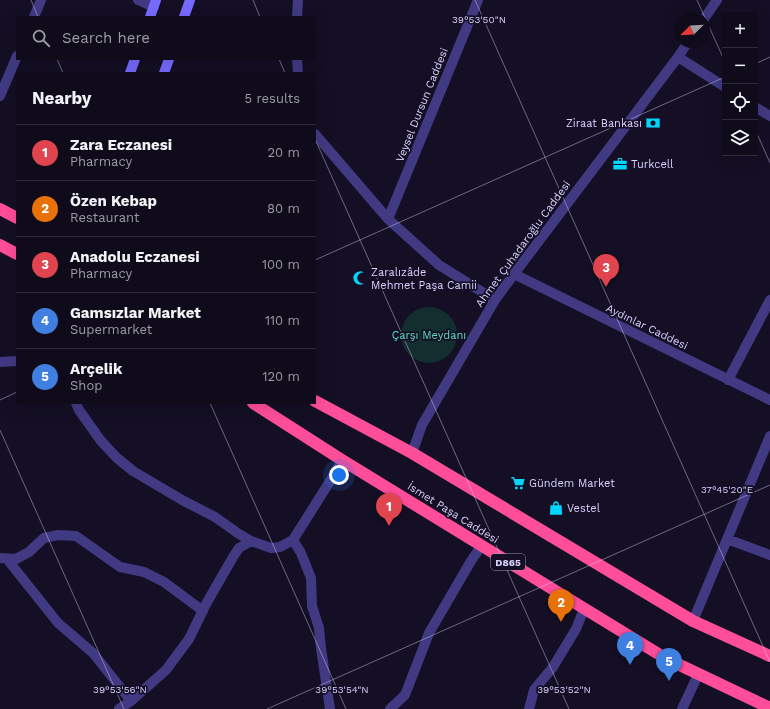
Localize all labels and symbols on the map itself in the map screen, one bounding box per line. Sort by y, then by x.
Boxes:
north arrow [674,12,710,48]
text: 39°53'50"N [452,14,506,25]
street label: Veysel Dursun Caddesi [393,46,451,164]
bank icon: Ziraat Bankası [645,115,661,131]
place label: Ziraat Bankası [566,117,642,130]
office icon: Turkcell [612,156,628,172]
place label: Turkcell [631,158,674,171]
street label: Ahmet Çuhadaroğlu Caddesi [473,178,573,310]
pin: 3 [593,254,619,287]
place label: Zaralızâde Mehmet Paşa Camii [371,266,477,292]
mosque icon: Zaralızâde Mehmet Paşa Camii [352,270,368,286]
street label: Aydınlar Caddesi [604,302,690,352]
park label: Çarşı Meydanı [392,329,466,342]
your location [329,465,349,485]
supermarket icon: Gündem Market [510,475,526,491]
place label: Gündem Market [529,477,615,490]
street label: İsmet Paşa Caddesi [405,479,502,546]
text: 37°45'20"E [701,484,753,495]
pin: 1 [376,493,402,526]
shop icon: Vestel [548,500,564,516]
place label: Vestel [567,502,601,515]
road number: D865 [491,554,525,570]
pin: 2 [548,589,574,622]
pin: 4 [617,632,643,665]
pin: 5 [656,648,682,681]
text: 39°53'56"N [93,684,147,695]
text: 39°53'54"N [315,684,369,695]
text: 39°53'52"N [537,684,591,695]

